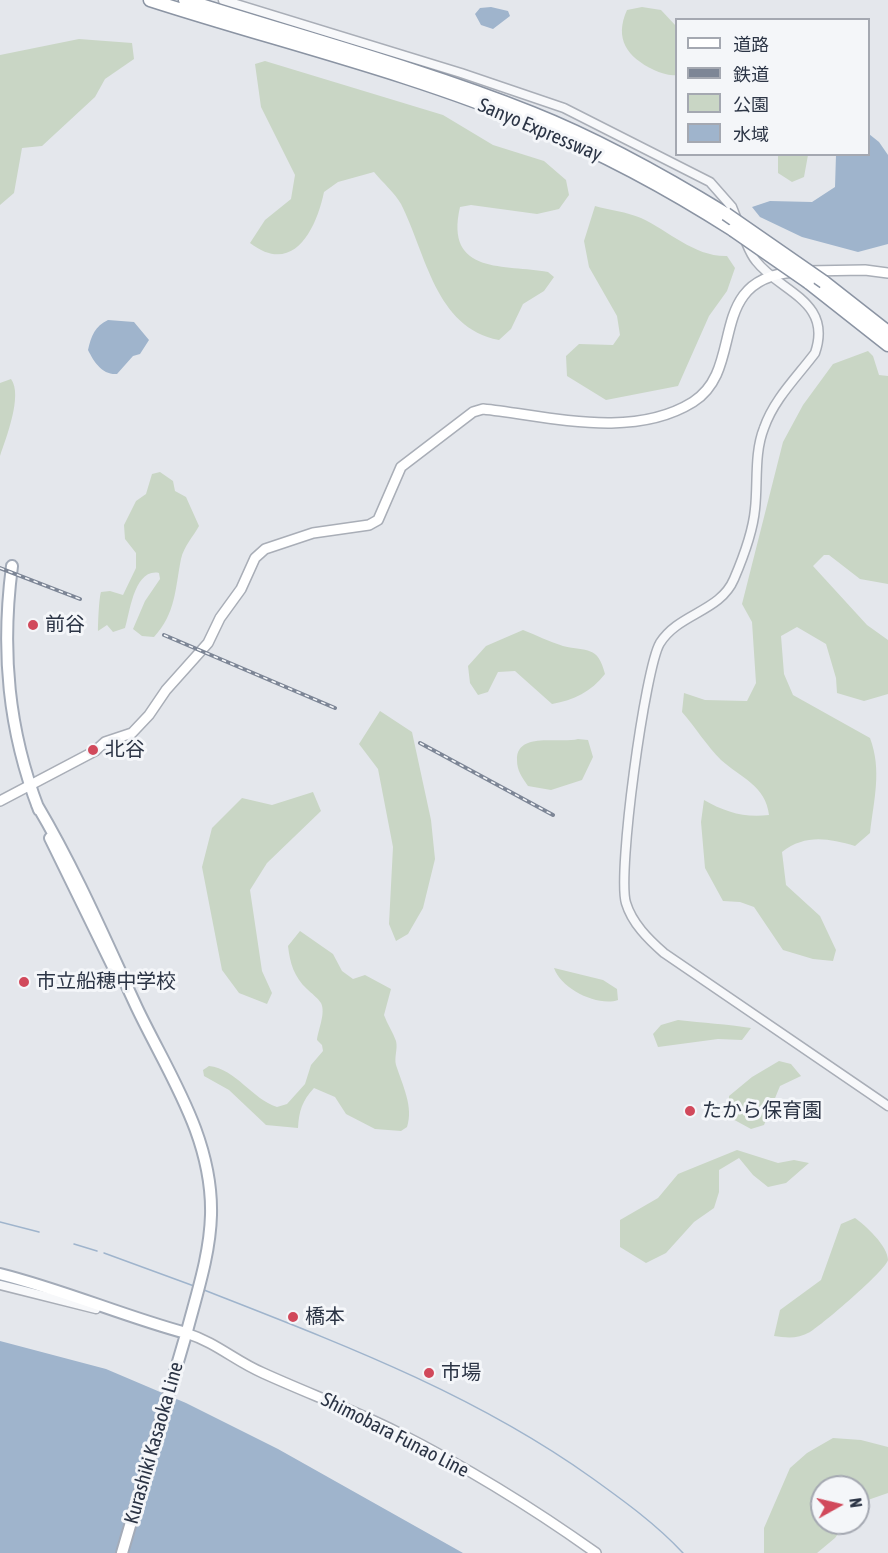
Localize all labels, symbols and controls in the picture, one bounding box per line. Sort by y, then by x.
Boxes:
legend [675,18,870,156]
text: 道路 [733,34,769,55]
text: 鉄道 [733,64,769,85]
street label: Sanyo Expressway [475,93,605,167]
text: 公園 [733,94,769,115]
text: 水域 [733,124,769,145]
place label: 前谷 [45,613,85,637]
marker: 前谷 [26,618,40,632]
place label: 北谷 [105,738,145,762]
marker: 北谷 [86,743,100,757]
place label: 市立船穂中学校 [36,970,176,994]
marker: 市立船穂中学校 [17,975,31,989]
place label: たから保育園 [702,1099,822,1123]
marker: たから保育園 [683,1104,697,1118]
place label: 橋本 [305,1305,345,1329]
marker: 橋本 [286,1310,300,1324]
street label: Kurashiki Kasaoka Line [119,1359,189,1527]
place label: 市場 [441,1361,481,1385]
marker: 市場 [422,1366,436,1380]
street label: Shimobara Funao Line [317,1387,473,1483]
north arrow [810,1475,870,1535]
text: N [846,1497,865,1509]

